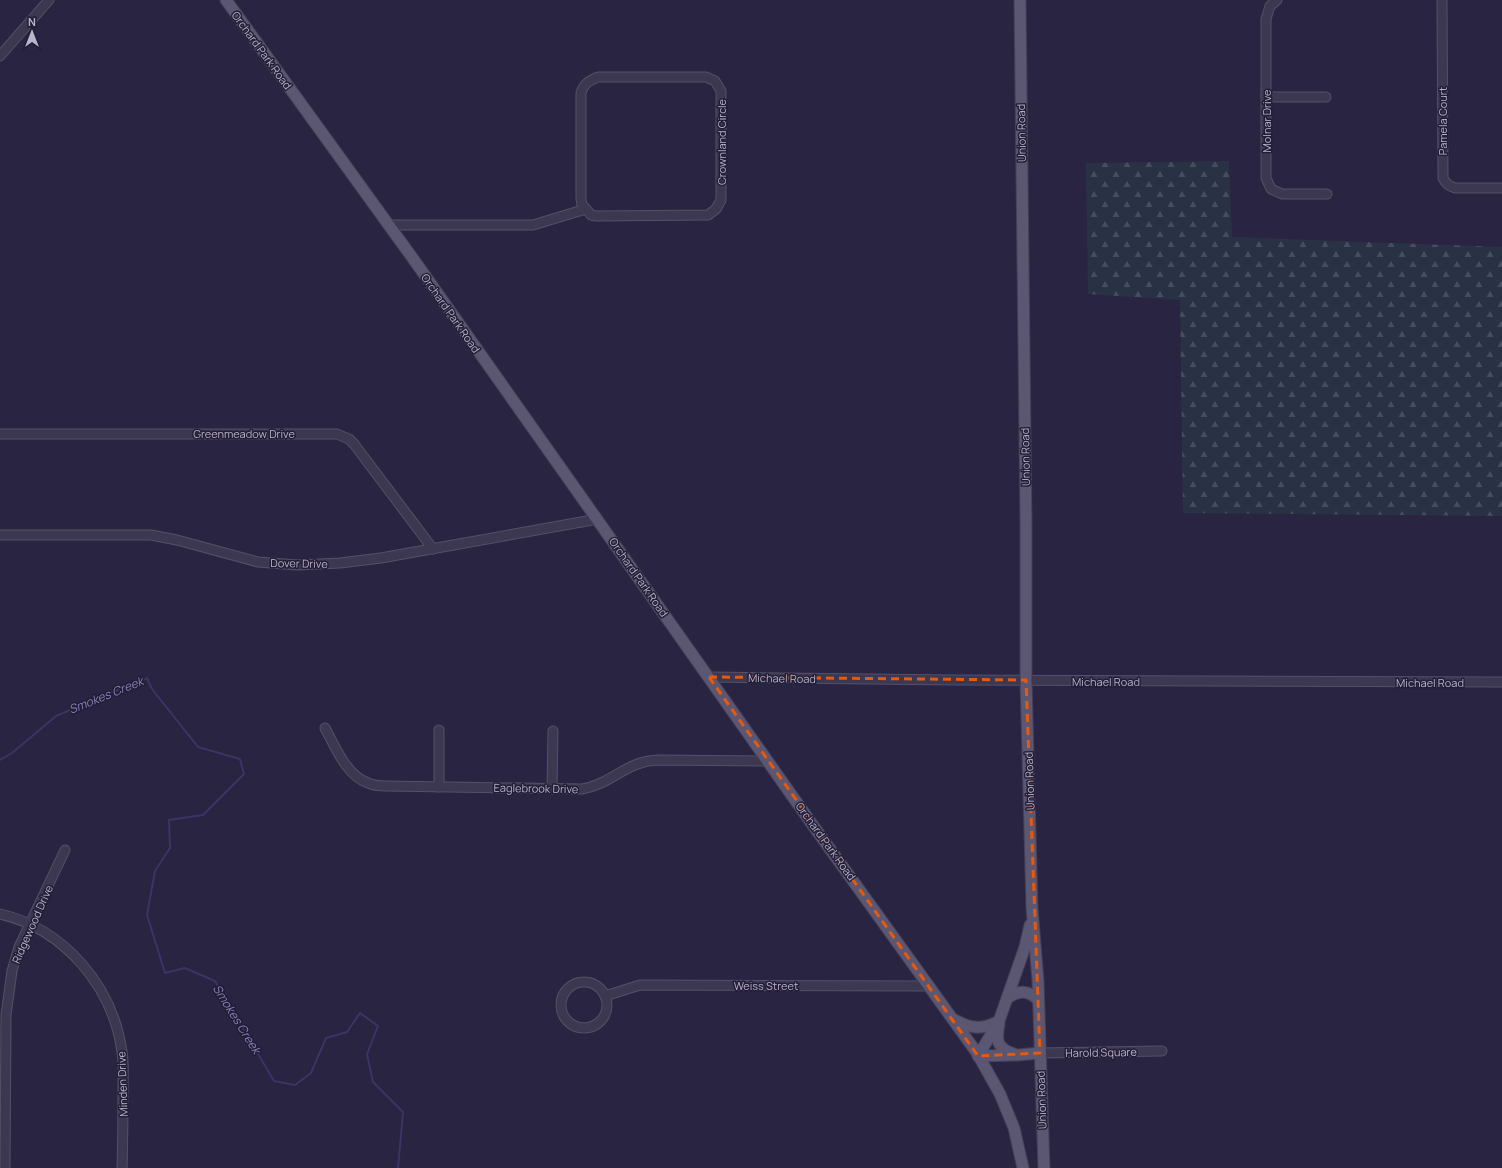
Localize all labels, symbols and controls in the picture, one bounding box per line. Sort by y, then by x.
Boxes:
street label: Orchard Park Road [229,8,295,92]
north arrow [12,12,52,52]
text: N [28,14,36,29]
street label: Pamela Court [1435,87,1450,155]
street label: Molnar Drive [1259,89,1274,152]
street label: Crownland Circle [714,98,729,185]
street label: Union Road [1013,104,1029,162]
street label: Orchard Park Road [418,270,484,356]
street label: Greenmeadow Drive [193,426,295,441]
street label: Union Road [1017,428,1033,486]
street label: Orchard Park Road [606,534,672,620]
street label: Dover Drive [270,555,328,571]
street label: Michael Road [748,670,816,686]
water label: Smokes Creek [66,672,148,718]
street label: Michael Road [1072,674,1140,689]
street label: Michael Road [1396,675,1464,690]
street label: Union Road [1020,752,1038,810]
street label: Eaglebrook Drive [494,780,579,796]
street label: Orchard Park Road [793,799,859,883]
street label: Ridgewood Drive [8,882,56,966]
street label: Weiss Street [734,978,798,993]
water label: Smokes Creek [209,981,266,1059]
street label: Harold Square [1065,1044,1137,1060]
street label: Minden Drive [113,1050,131,1117]
street label: Union Road [1032,1071,1050,1129]

